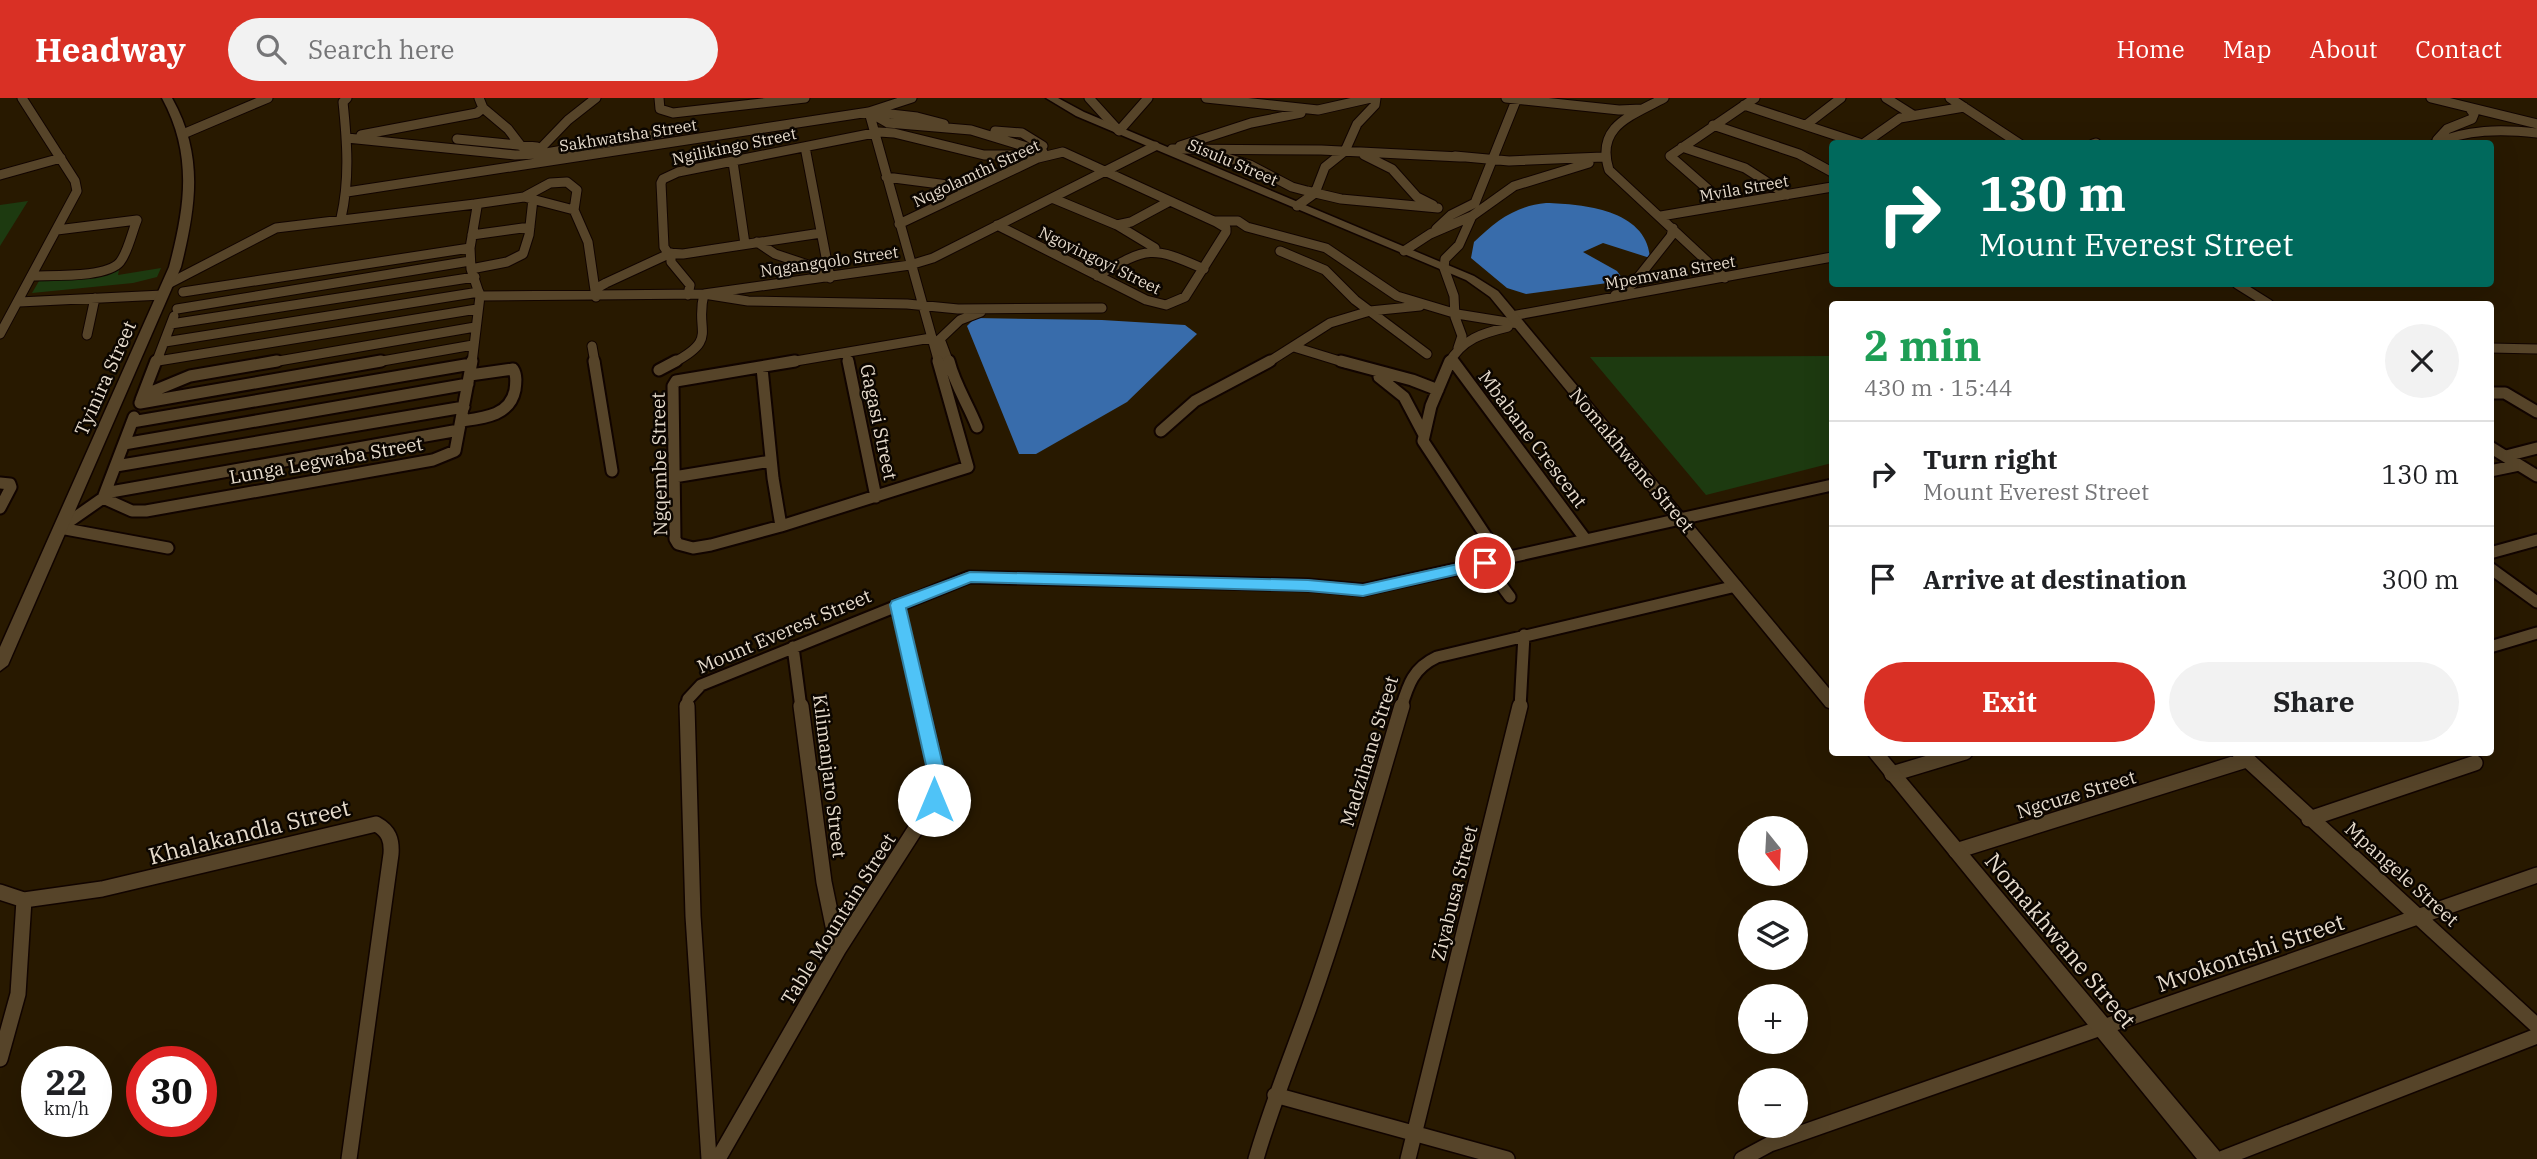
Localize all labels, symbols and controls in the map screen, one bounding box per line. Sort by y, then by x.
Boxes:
search box [228,18,718,81]
text: Headway [35,28,186,71]
icon: search [252,30,290,68]
text: Search here [308,32,454,66]
text: Home [2117,33,2185,65]
text: Map [2223,33,2271,65]
text: About [2309,33,2377,65]
text: Contact [2415,33,2502,65]
street label: Sakhwatsha Street [558,114,699,156]
street label: Ngilikingo Street [670,123,798,169]
street label: Sisulu Street [1185,134,1281,190]
street label: Nqgolamthi Street [909,135,1043,211]
text: 130 m [1979,161,2126,224]
icon: right [1864,168,1955,259]
street label: Mvila Street [1698,170,1790,206]
street label: Ngoyingoyi Street [1036,222,1165,298]
text: Mount Everest Street [1979,223,2294,265]
street label: Nqgangqolo Street [759,241,900,281]
street label: Mpemvana Street [1603,251,1737,293]
street label: Tyinira Street [69,317,141,439]
text: 2 min [1864,318,1982,373]
button: close [2385,324,2459,398]
street label: Gagasi Street [855,362,903,482]
street label: Mbabane Crescent [1474,366,1593,513]
text: 430 m · 15:44 [1864,372,2013,402]
street label: Nomakhwane Street [1564,383,1700,538]
street label: Ngqembe Street [646,392,672,536]
street label: Lunga Legwaba Street [227,431,425,489]
text: Turn right [1923,442,2057,476]
icon: right [1864,455,1902,493]
text: 130 m [2381,457,2459,491]
text: Mount Everest Street [1923,476,2149,506]
pin [1455,533,1515,593]
icon: arrive [1466,544,1504,582]
icon: arrive [1864,560,1902,598]
text: Arrive at destination [1923,562,2187,596]
text: 300 m [2381,562,2459,596]
street label: Mount Everest Street [693,583,875,679]
button: Exit [1864,662,2155,742]
button: Share [2169,662,2459,742]
street label: Madzihane Street [1335,672,1403,829]
street label: Kilimanjaro Street [808,693,852,860]
position arrow [897,763,971,837]
street label: Ngcuze Street [2013,764,2139,824]
street label: Khalakandla Street [145,791,353,871]
north arrow [1738,816,1808,886]
map controls [1738,816,1808,1138]
street label: Mpangele Street [2340,817,2464,932]
street label: Ziyabusa Street [1426,823,1482,963]
street label: Table Mountain Street [775,829,901,1009]
street label: Nomakhwane Street [1979,846,2143,1034]
button: layers [1738,900,1808,970]
street label: Mvokontshi Street [2152,906,2348,998]
button: + [1738,984,1808,1054]
speed limit sign: 30 [126,1046,217,1137]
text: 22 [45,1059,88,1105]
button: − [1738,1068,1808,1138]
text: km/h [44,1097,89,1120]

